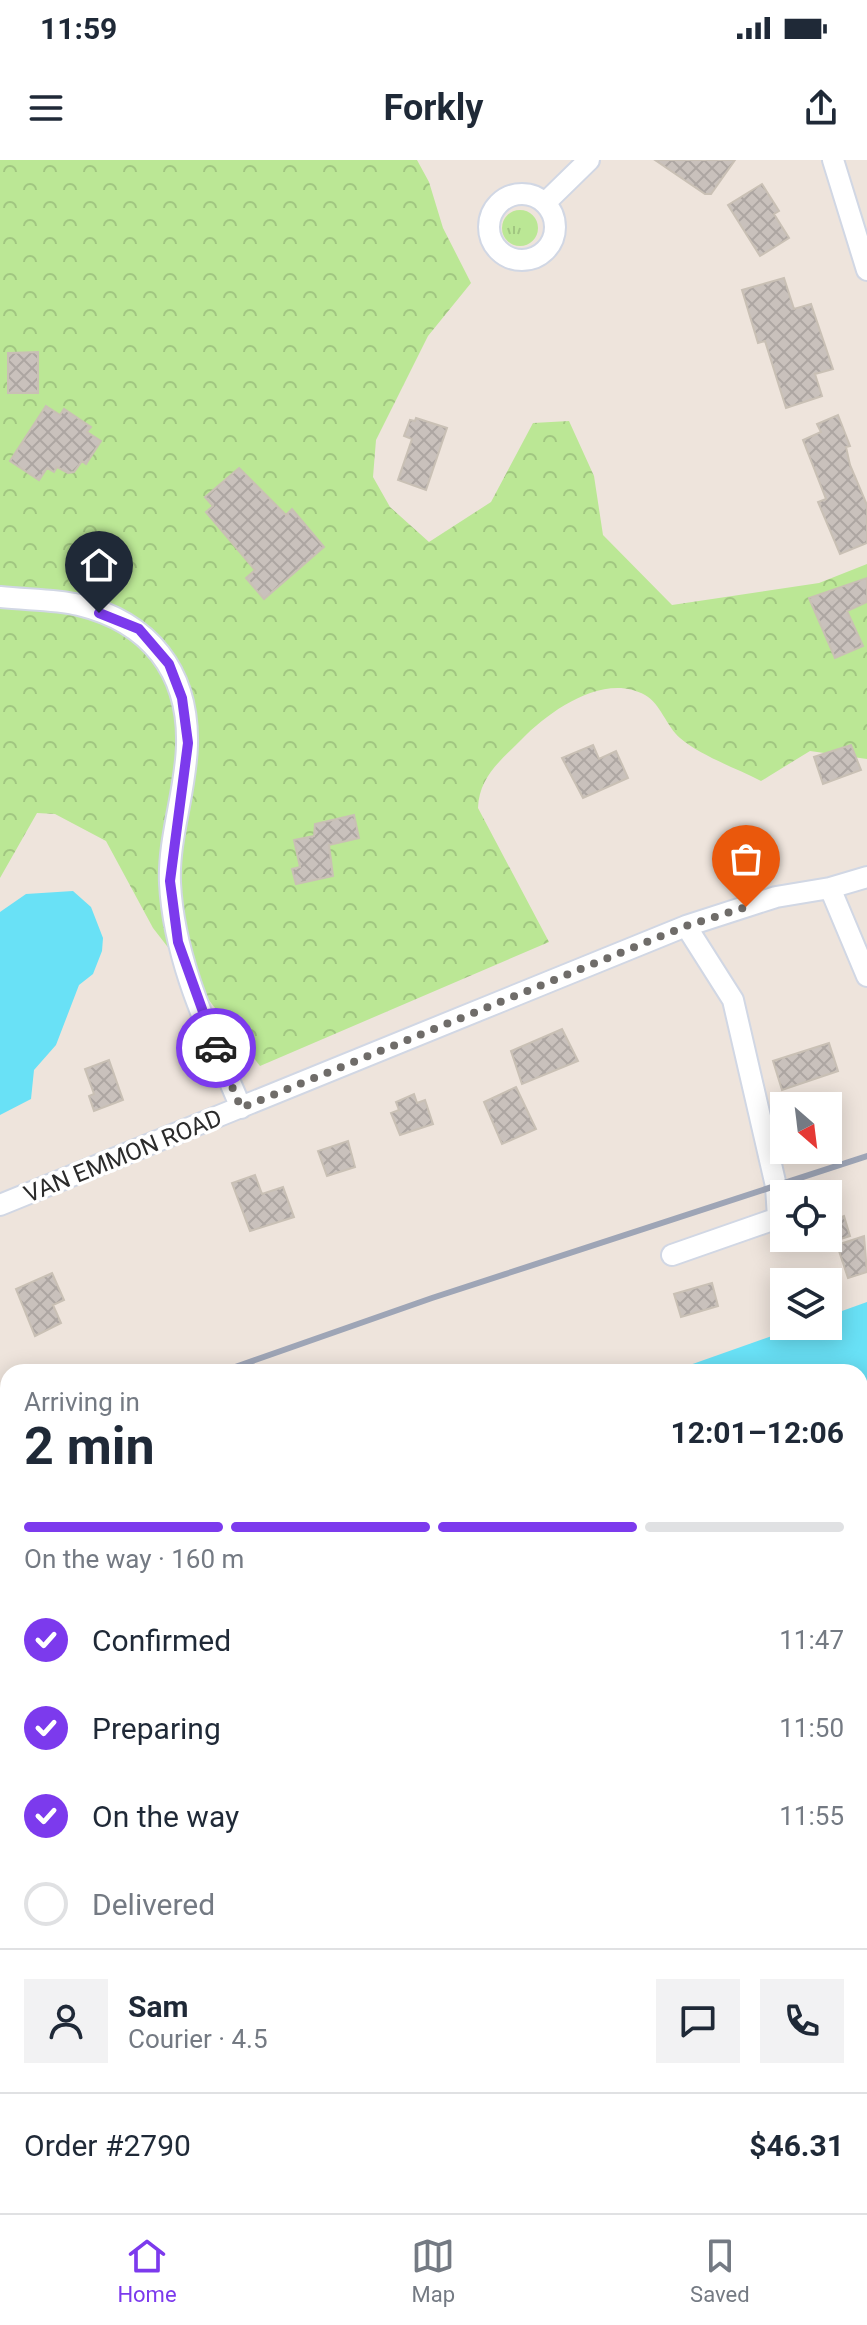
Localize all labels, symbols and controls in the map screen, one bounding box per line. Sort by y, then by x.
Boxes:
text: 11:59 [40,11,117,46]
icon: menu [24,86,68,130]
icon: share [799,86,843,130]
text: Forkly [384,87,483,129]
pin [65,531,133,613]
icon: home [77,543,121,587]
pin [712,825,780,907]
icon: bag [724,837,768,881]
courier [176,1008,256,1088]
icon: car [194,1026,238,1070]
north arrow [770,1092,842,1164]
map controls [770,1092,842,1340]
street label: VAN EMMON ROAD [20,1104,226,1208]
button: locate [770,1180,842,1252]
button: layers [770,1268,842,1340]
text: Arriving in [24,1387,140,1417]
text: 12:01–12:06 [670,1415,844,1450]
text: 2 min [24,1416,155,1477]
text: On the way · 160 m [24,1544,244,1574]
icon: check [24,1618,68,1662]
text: Confirmed [92,1623,231,1658]
text: 11:47 [779,1625,844,1655]
icon: check [24,1706,68,1750]
text: Preparing [92,1711,221,1746]
text: 11:50 [779,1713,844,1743]
icon: check [24,1794,68,1838]
text: On the way [92,1799,239,1834]
text: 11:55 [779,1801,844,1831]
text: Delivered [92,1887,215,1922]
button: person [24,1979,108,2063]
button: chat [656,1979,740,2063]
button: phone [760,1979,844,2063]
text: Sam [128,1989,189,2024]
text: Courier · 4.5 [128,2024,268,2054]
text: Order #2790 [24,2128,191,2163]
text: $46.31 [749,2128,844,2163]
tab: Home [117,2234,177,2307]
tab: Map [411,2234,455,2307]
tab: Saved [690,2234,750,2307]

